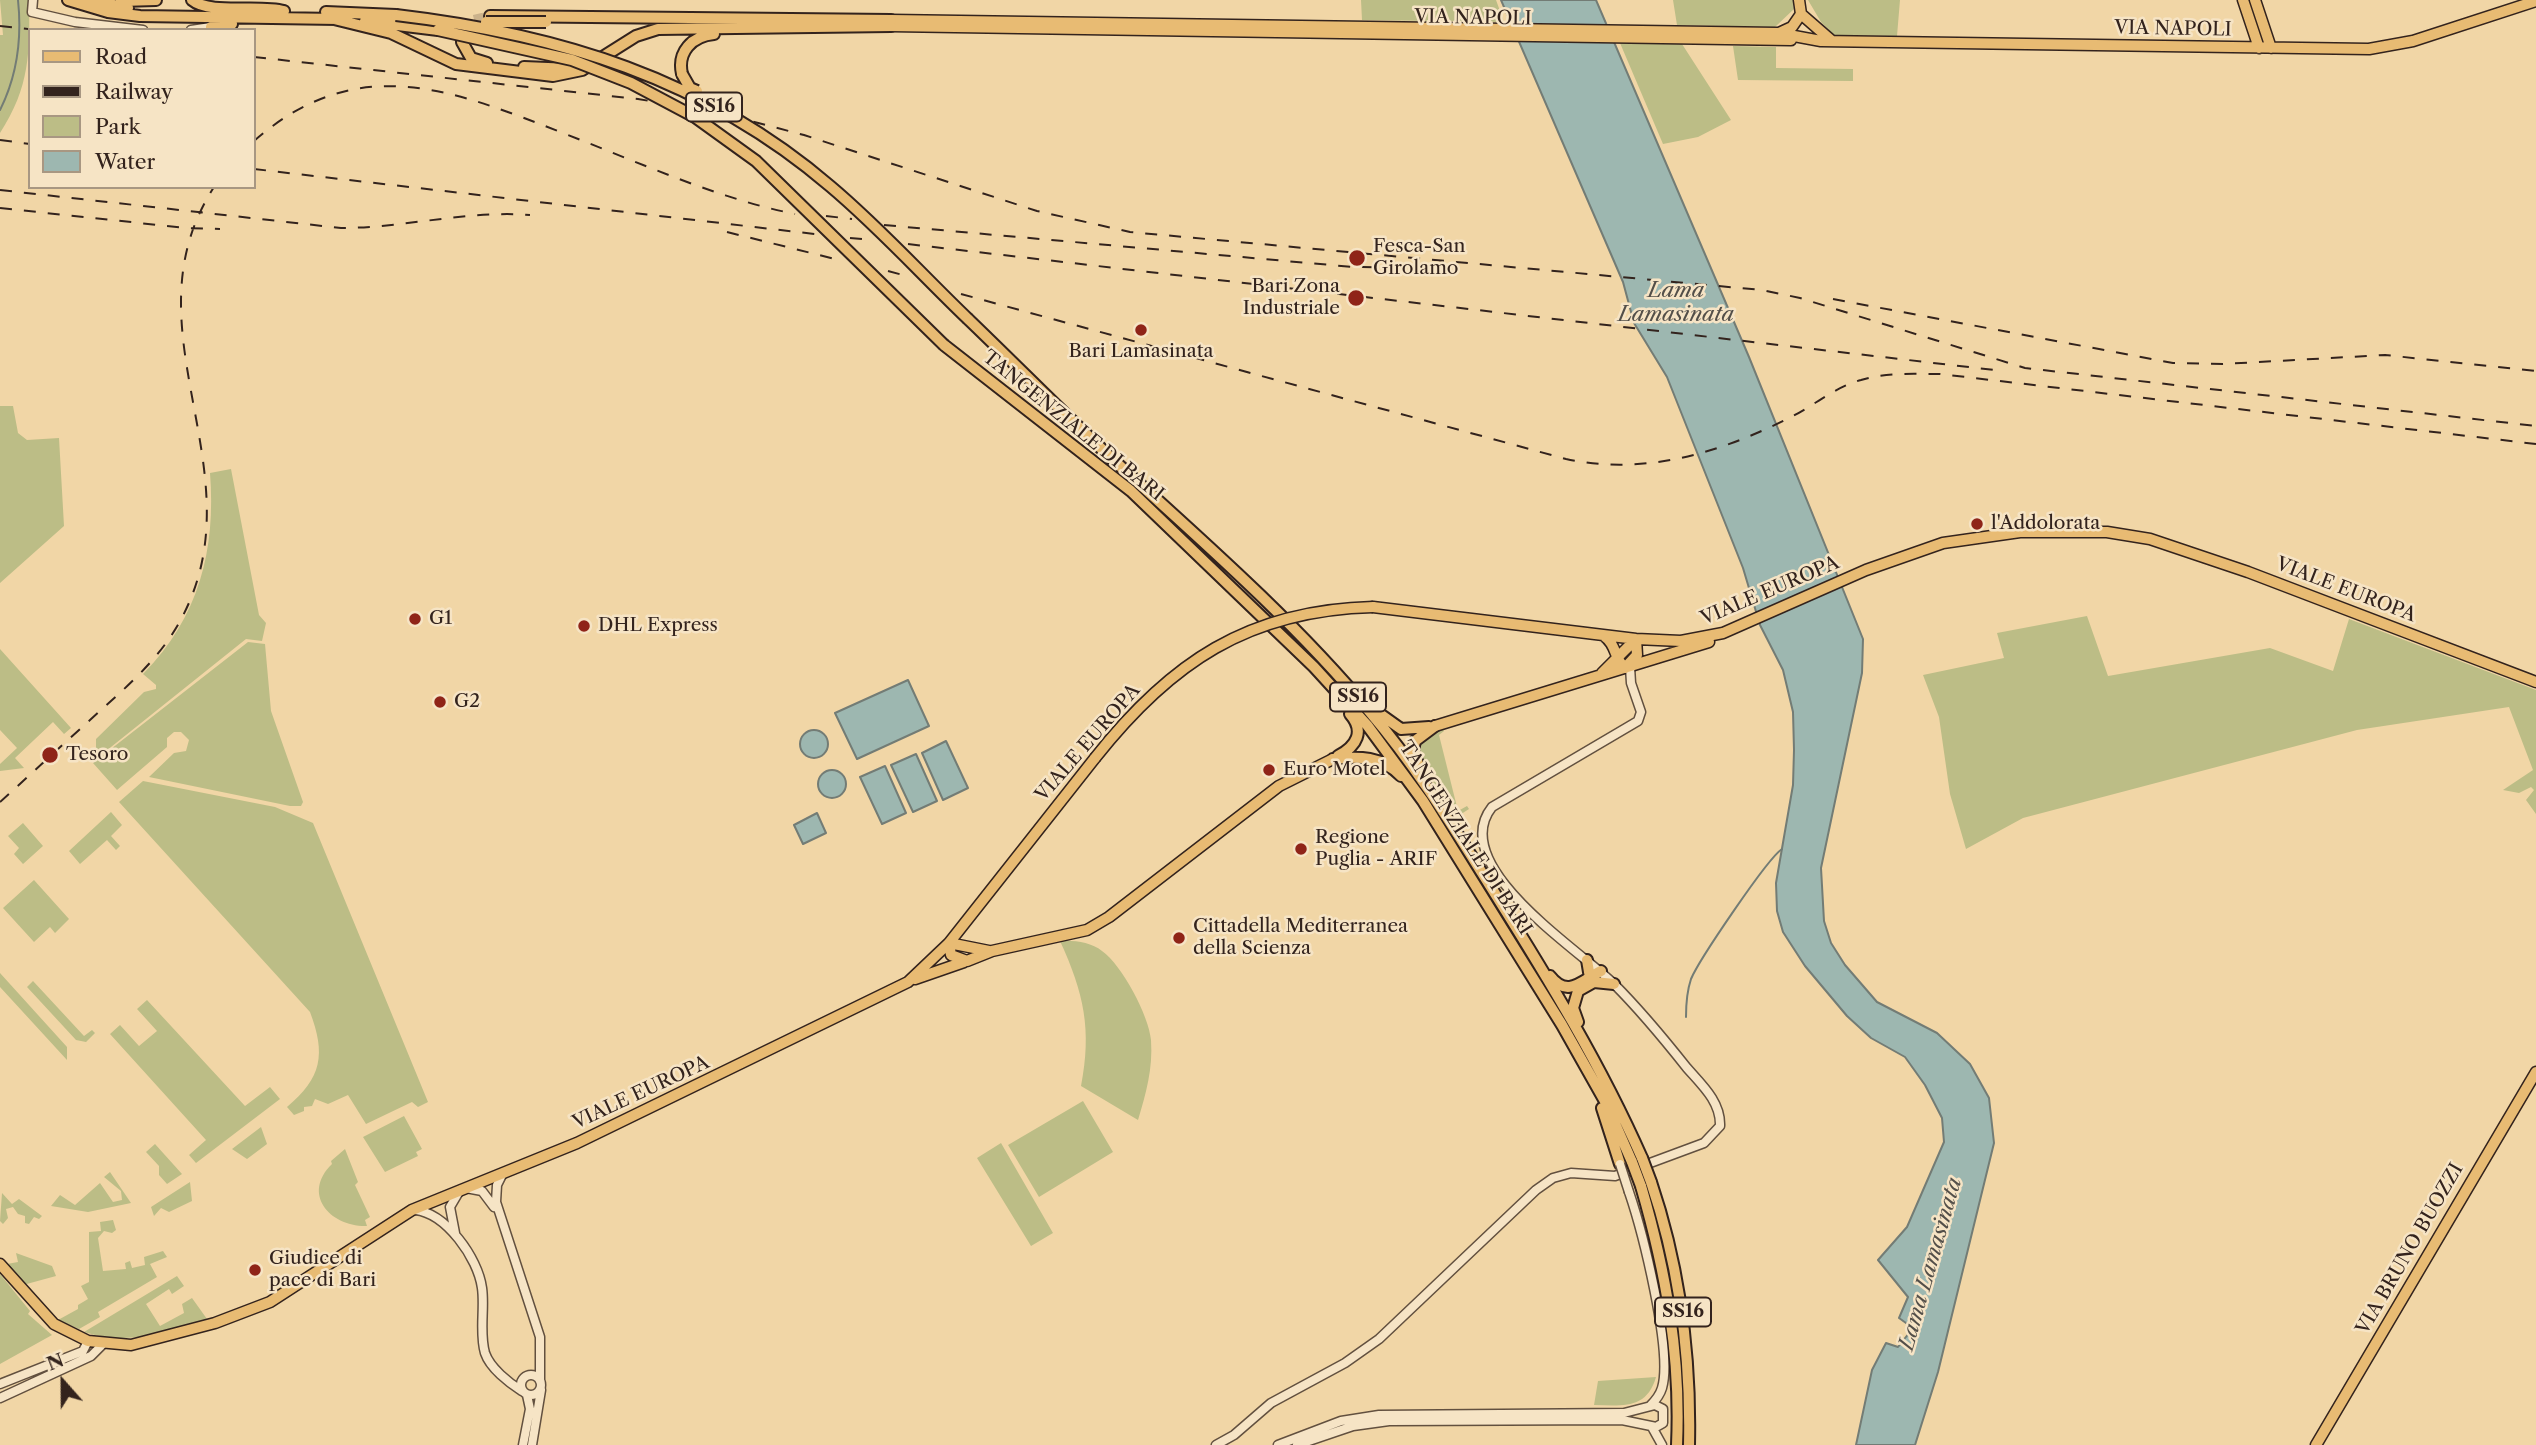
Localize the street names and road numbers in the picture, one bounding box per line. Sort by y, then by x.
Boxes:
street label: VIA NAPOLI [1414,6,1532,30]
street label: VIA NAPOLI [2114,17,2232,41]
road number: SS16 [686,92,742,122]
street label: TANGENZIALE DI BARI [978,346,1168,506]
street label: VIALE EUROPA [1697,552,1843,630]
street label: VIALE EUROPA [2273,553,2419,627]
street label: VIALE EUROPA [1031,680,1145,806]
road number: SS16 [1330,682,1386,712]
street label: TANGENZIALE DI BARI [1394,737,1536,939]
street label: VIALE EUROPA [569,1051,713,1135]
street label: VIA BRUNO BUOZZI [2352,1159,2468,1339]
road number: SS16 [1655,1297,1711,1326]

